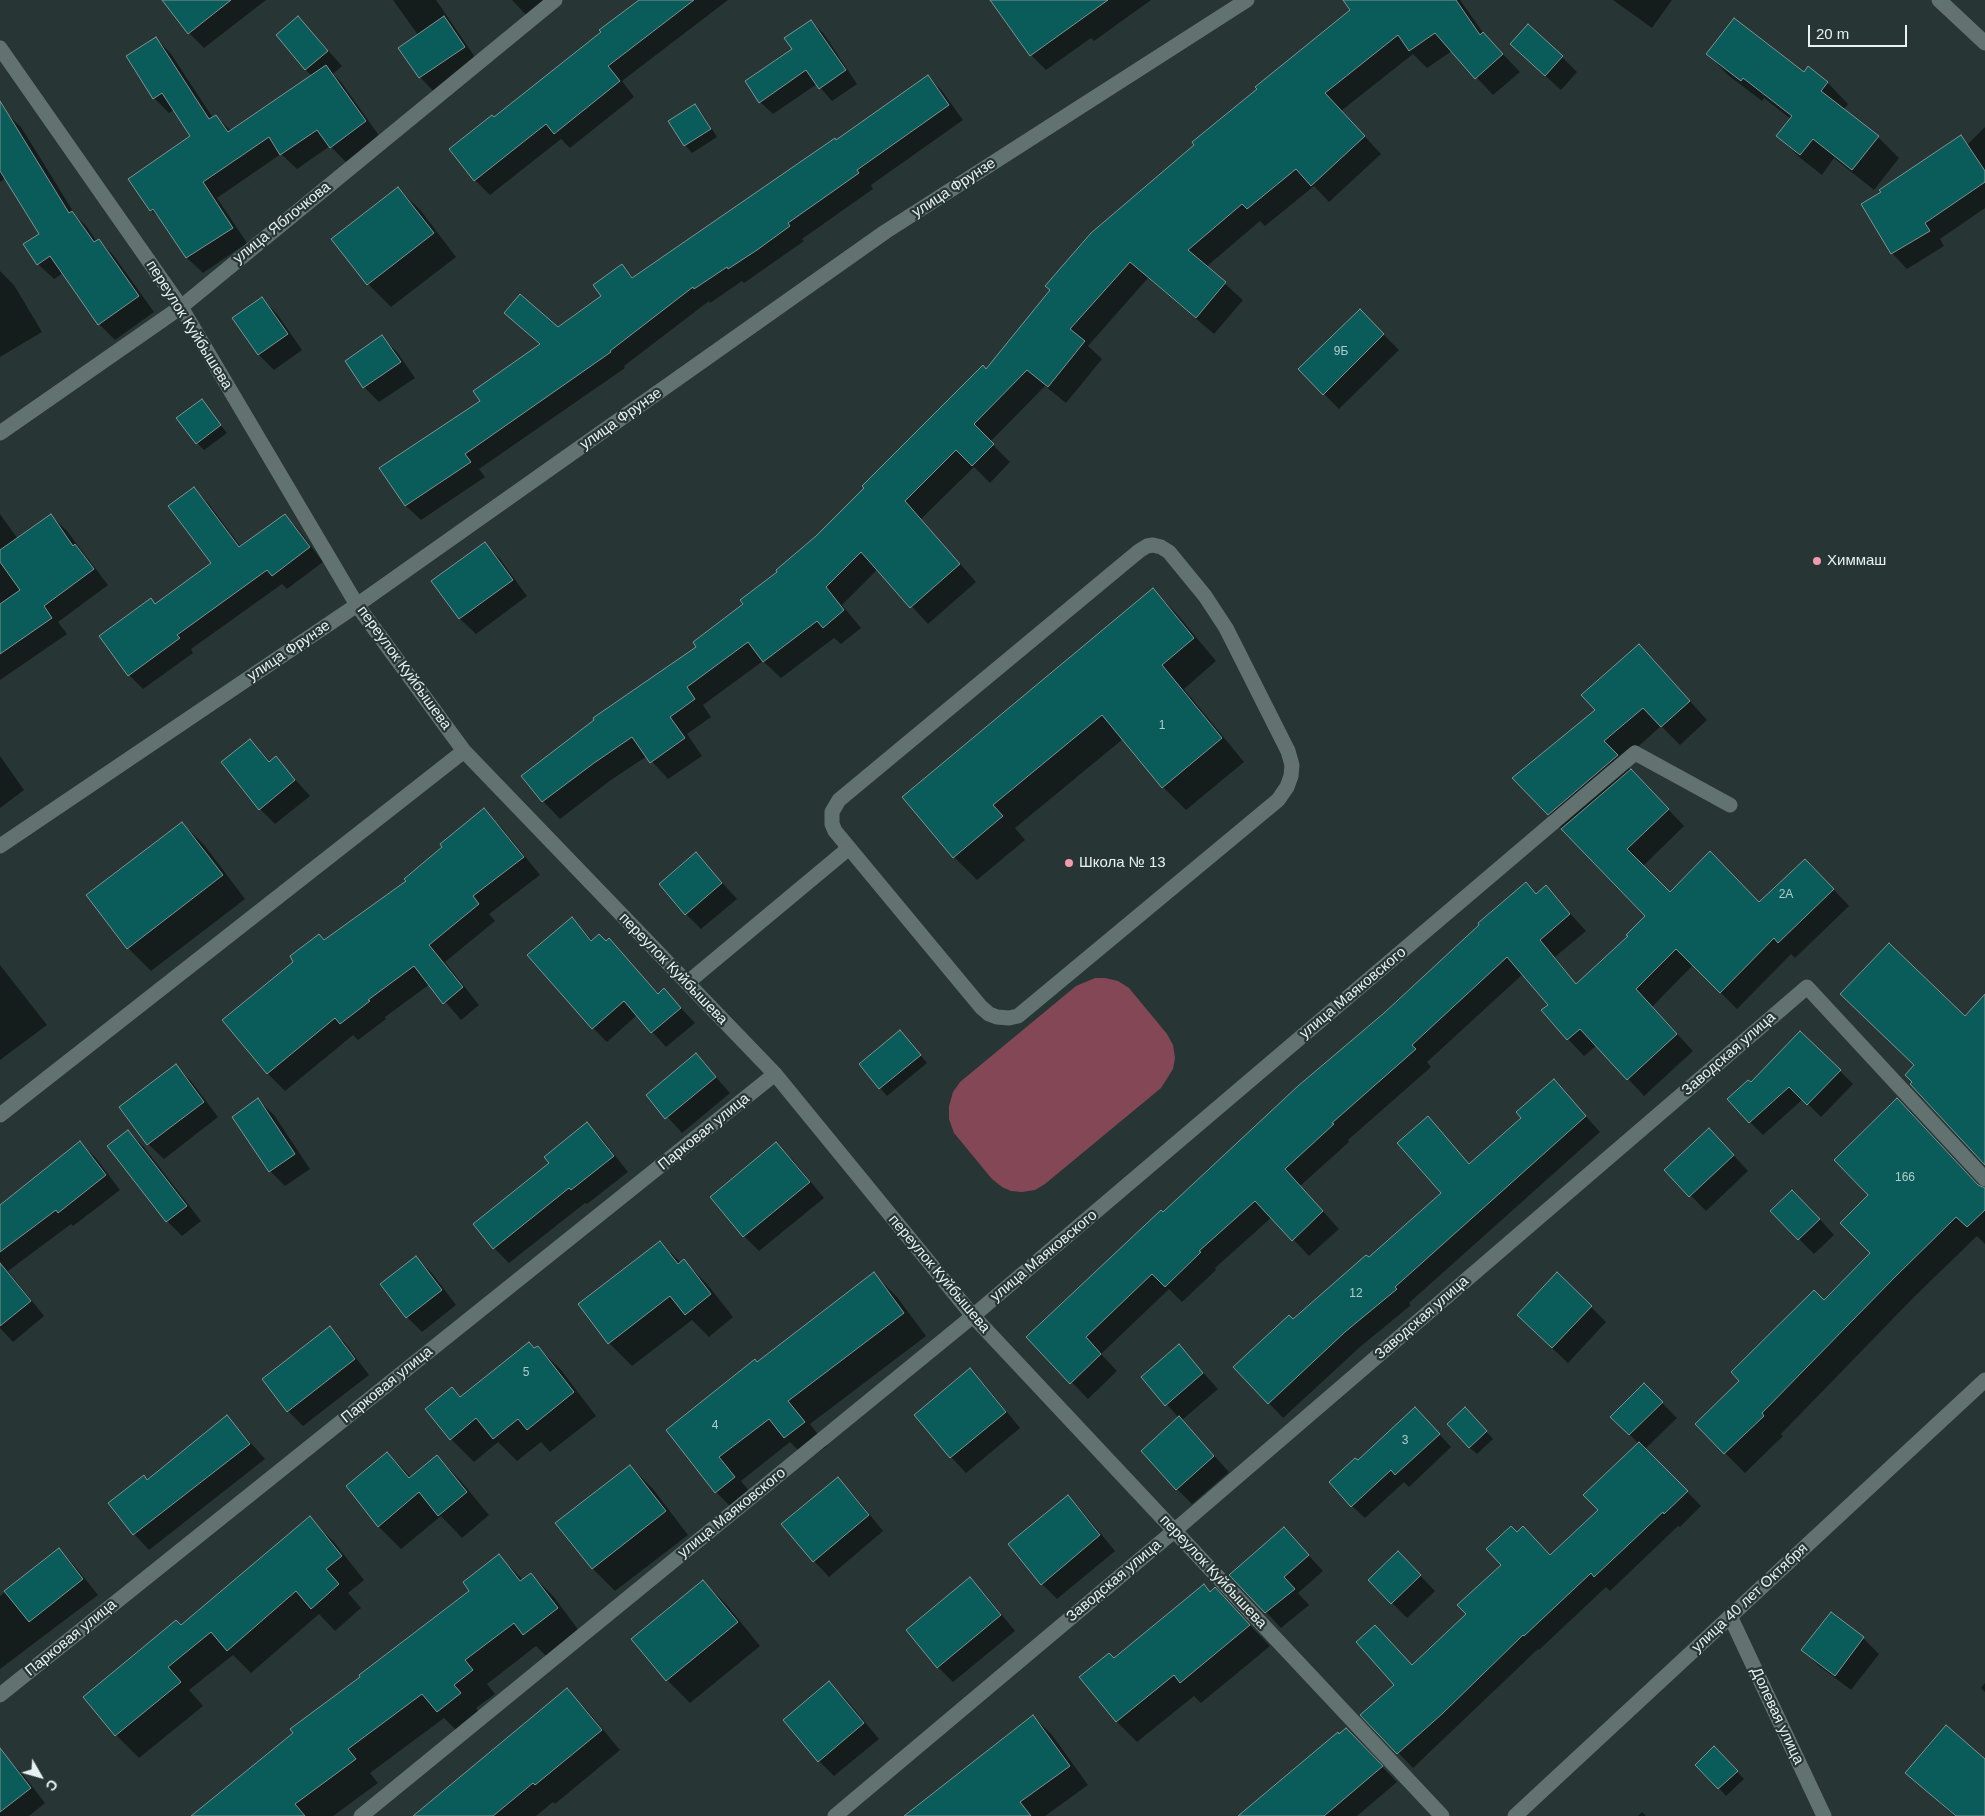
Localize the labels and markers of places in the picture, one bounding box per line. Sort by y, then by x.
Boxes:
place label: Химмаш [1827,552,1886,570]
marker: Химмаш [1811,555,1823,567]
place label: Школа № 13 [1079,854,1166,872]
marker: Школа № 13 [1063,857,1075,869]

